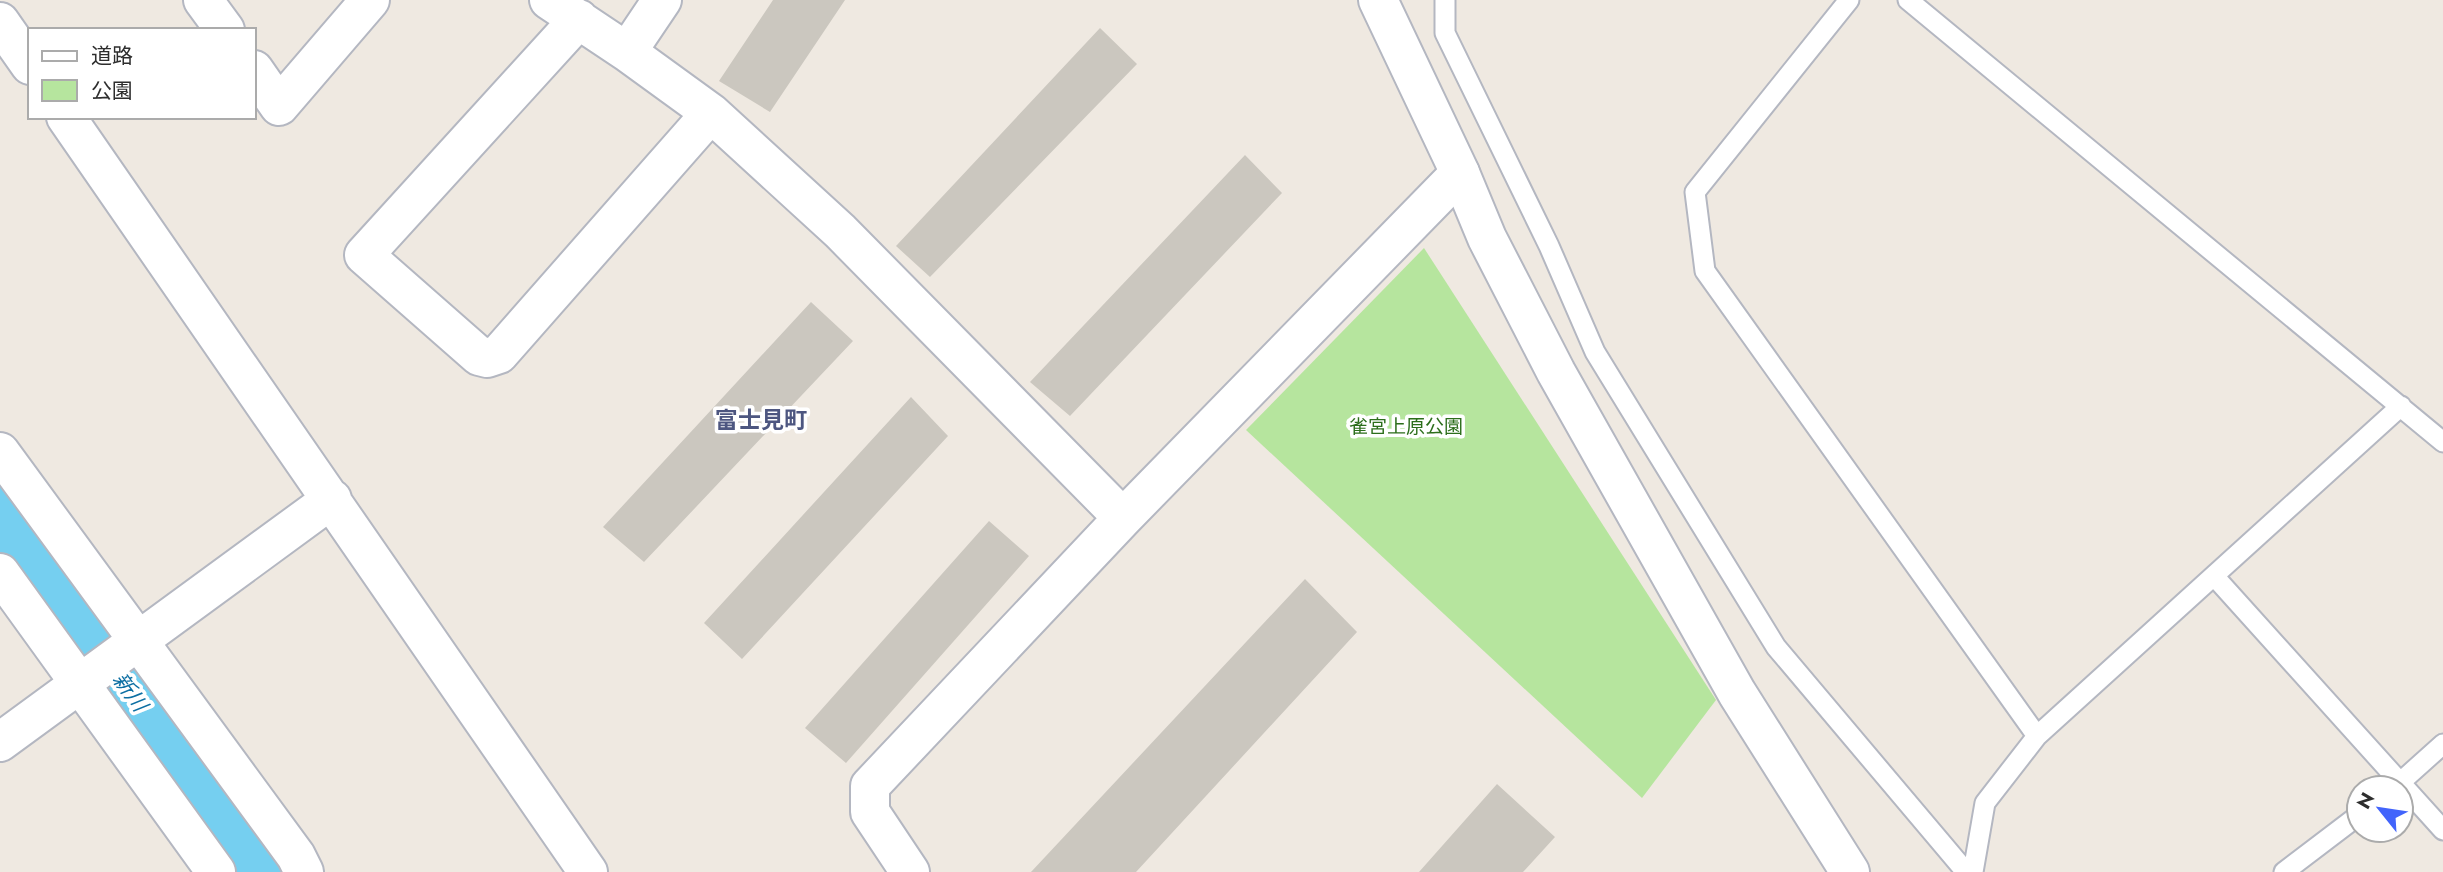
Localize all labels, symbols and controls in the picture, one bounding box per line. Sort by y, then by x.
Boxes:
legend [28,28,256,119]
text: 道路 [91,41,133,71]
text: 公園 [91,76,133,106]
district label: 富士見町 [715,403,807,437]
park label: 雀宮上原公園 [1349,413,1463,440]
water label: 新川 [106,666,156,719]
north arrow [2345,774,2415,844]
text: N [2350,787,2381,814]

